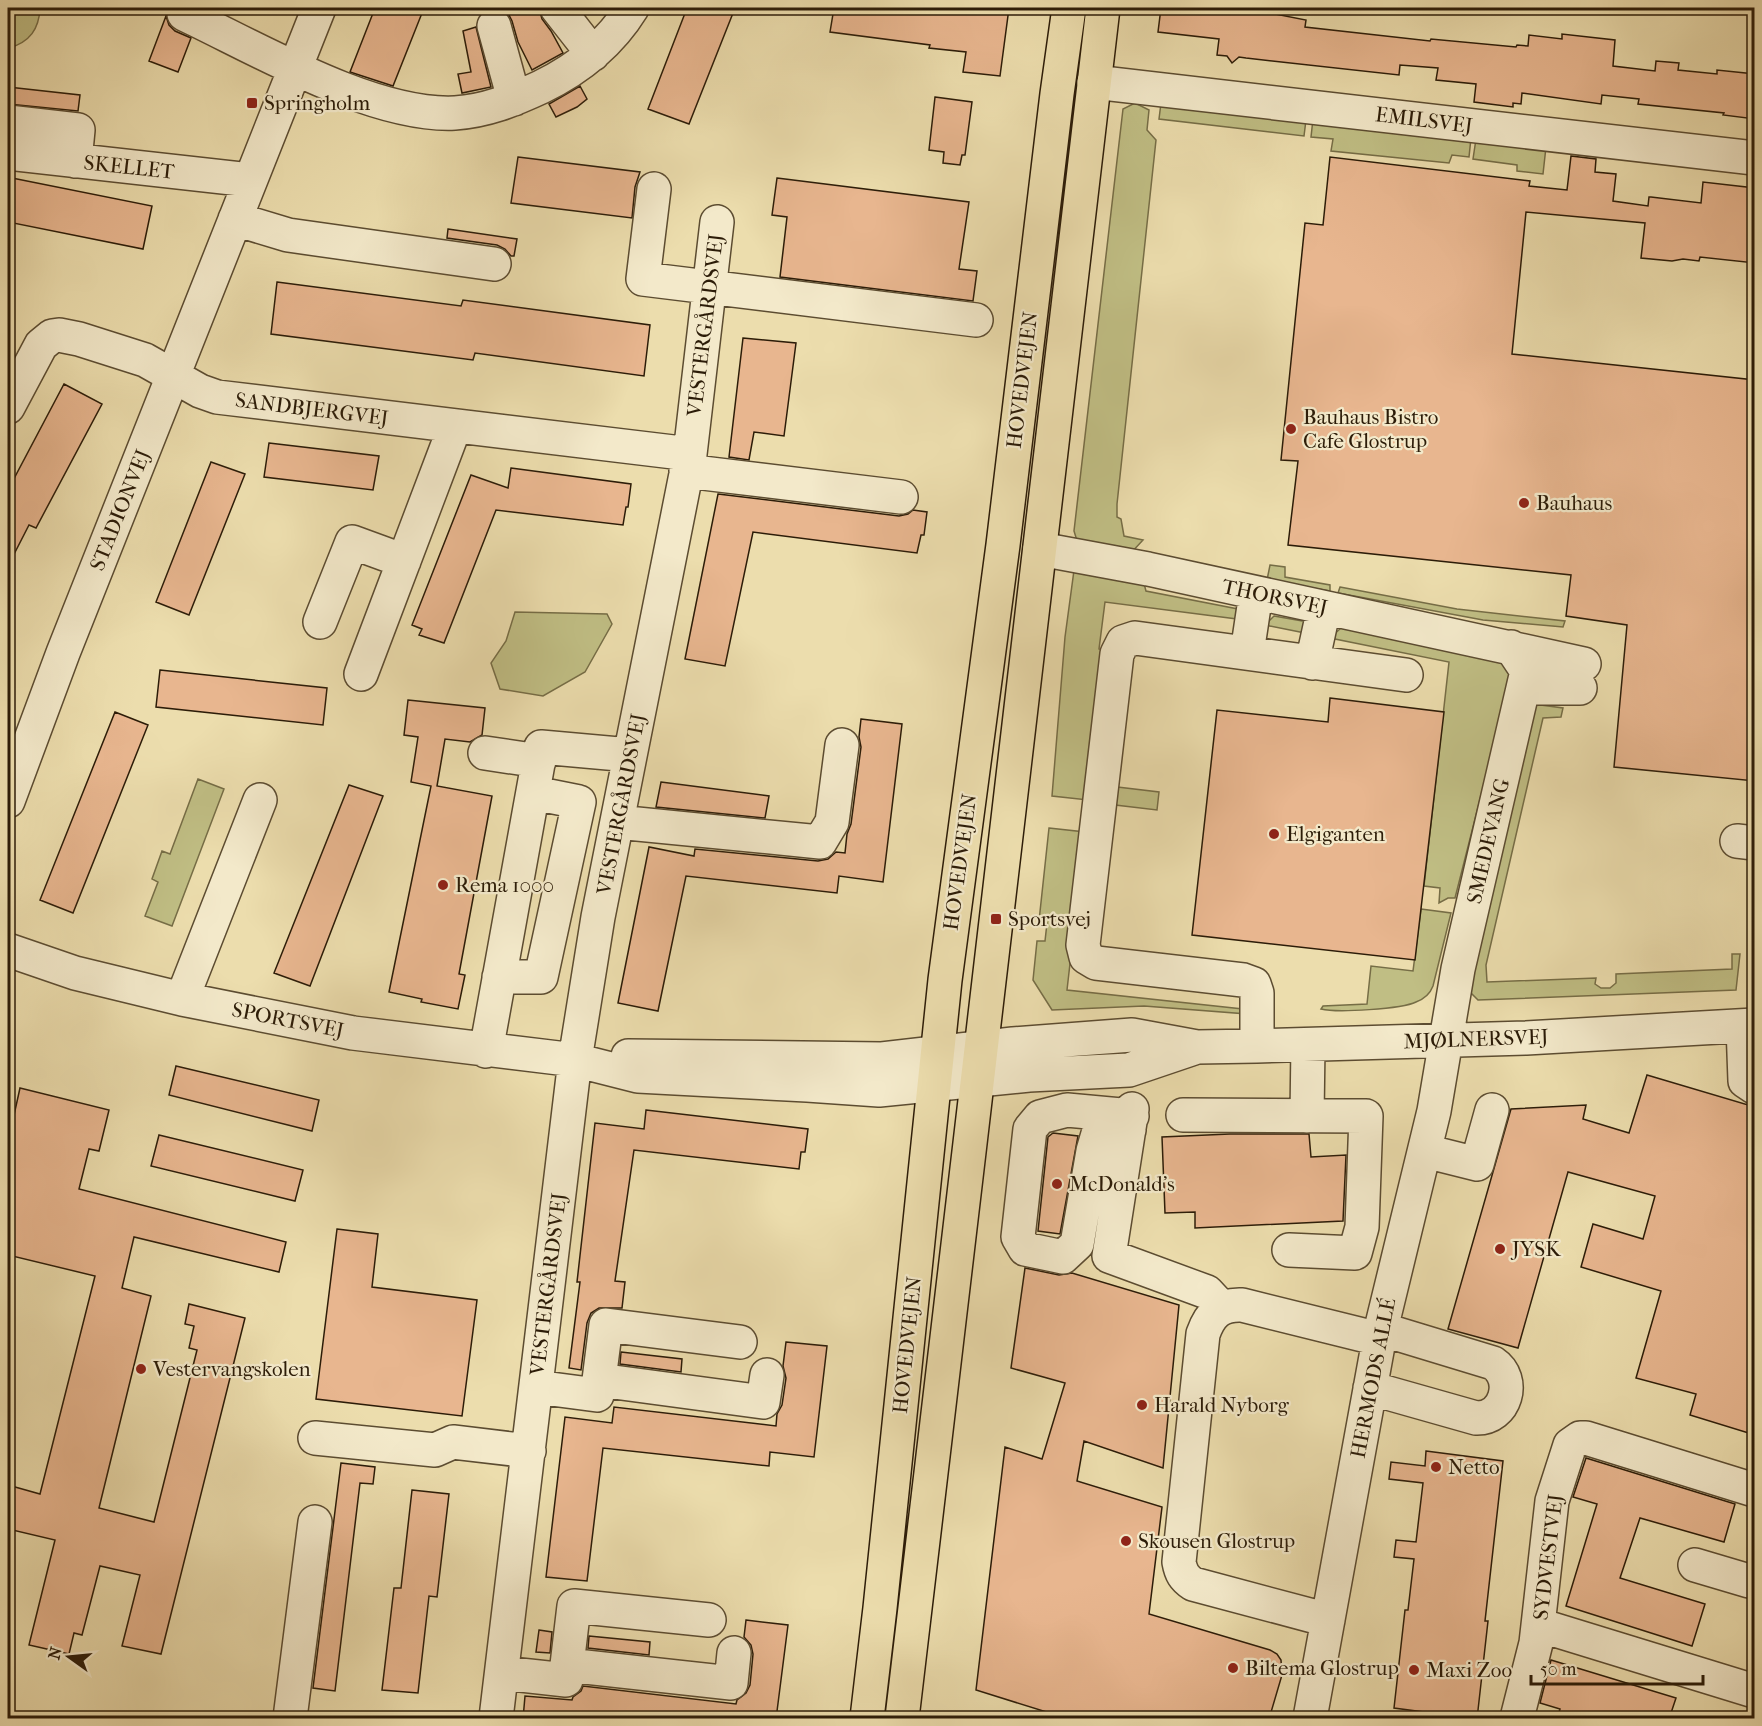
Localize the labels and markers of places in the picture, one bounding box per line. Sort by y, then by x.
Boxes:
place label: Springholm [264,91,371,115]
marker: Springholm [245,96,259,110]
place label: Bauhaus Bistro Cafe Glostrup [1303,405,1438,453]
marker: Bauhaus Bistro Cafe Glostrup [1284,422,1298,436]
place label: Bauhaus [1536,491,1612,515]
marker: Bauhaus [1517,496,1531,510]
place label: Elgiganten [1286,822,1385,846]
marker: Elgiganten [1267,827,1281,841]
place label: Rema 1000 [455,873,554,897]
marker: Rema 1000 [436,878,450,892]
place label: Sportsvej [1008,907,1091,931]
marker: Sportsvej [989,912,1003,926]
place label: McDonald's [1069,1172,1175,1196]
marker: McDonald's [1050,1177,1064,1191]
place label: JYSK [1510,1237,1562,1261]
marker: JYSK [1493,1242,1507,1256]
place label: Vestervangskolen [152,1357,311,1381]
marker: Vestervangskolen [134,1362,148,1376]
place label: Harald Nyborg [1154,1393,1290,1417]
marker: Harald Nyborg [1135,1398,1149,1412]
place label: Netto [1448,1455,1500,1479]
marker: Netto [1429,1460,1443,1474]
place label: Skousen Glostrup [1138,1529,1295,1553]
marker: Skousen Glostrup [1119,1534,1133,1548]
place label: Biltema Glostrup [1245,1656,1399,1680]
place label: Maxi Zoo [1426,1658,1512,1682]
marker: Biltema Glostrup [1226,1661,1240,1675]
marker: Maxi Zoo [1407,1663,1421,1677]

